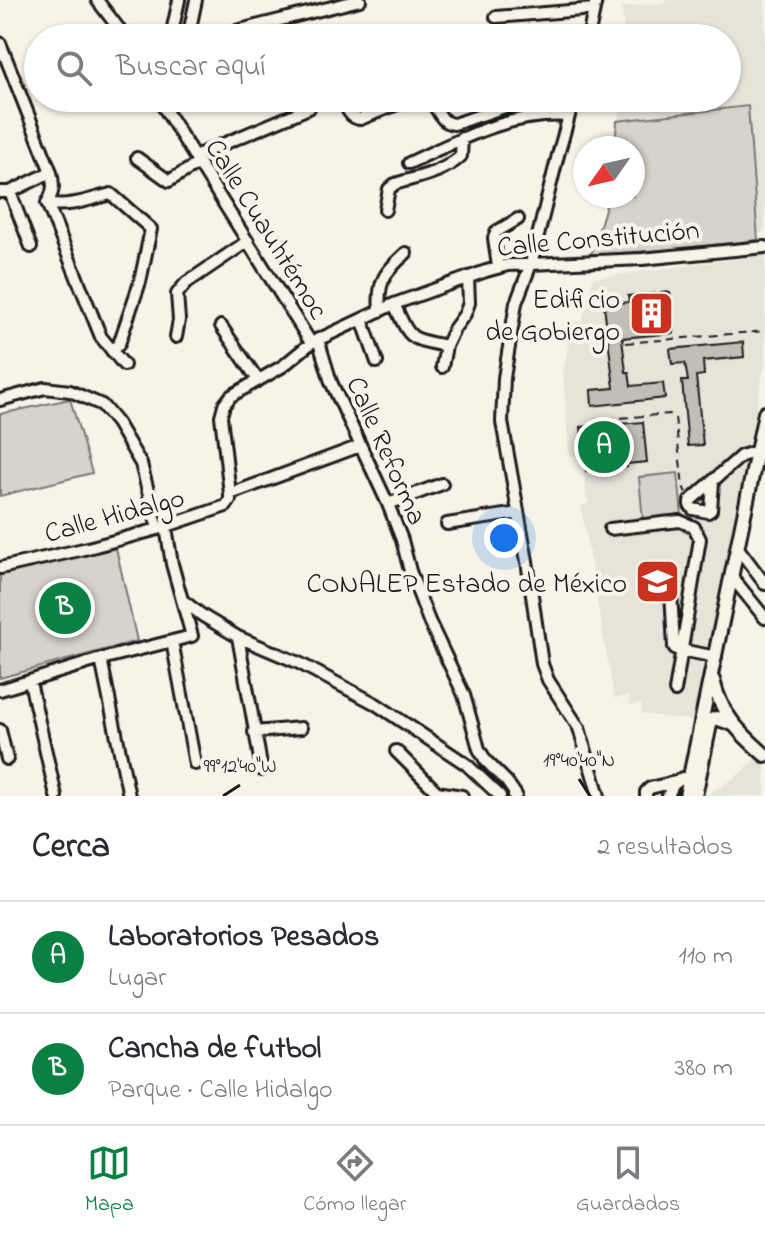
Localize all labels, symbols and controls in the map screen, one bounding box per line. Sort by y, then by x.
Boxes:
search box [24,24,741,112]
icon: search [52,46,96,90]
text: Buscar aquí [116,46,266,90]
street label: Calle Cuauhtémoc [193,132,337,328]
north arrow [573,136,645,208]
street label: Calle Constitución [495,211,701,270]
place label: Edificio de Gobiergo [485,281,620,354]
building icon: Edificio de Gobiergo [627,290,675,338]
street label: Calle Reforma [334,371,436,532]
pin: A [578,417,630,477]
street label: Calle Hidalgo [40,479,190,556]
your location [484,518,524,558]
school or university icon: CONALEP Estado de México [634,558,682,606]
place label: CONALEP Estado de México [307,565,627,606]
pin: B [39,578,91,638]
text: 19°40'40"N [543,747,615,776]
text: 99°12'40"W [204,753,276,782]
text: Cerca [32,823,110,873]
text: 2 resultados [597,829,733,867]
text: Laboratorios Pesados [108,916,379,960]
text: A [50,938,66,976]
text: 110 m [679,938,733,976]
text: Lugar [108,960,166,998]
text: Cancha de futbol [108,1028,321,1072]
text: B [49,1050,67,1088]
text: 380 m [675,1050,733,1088]
text: Parque · Calle Hidalgo [108,1072,333,1110]
tab: Mapa [85,1141,134,1221]
tab: Cómo llegar [303,1141,407,1221]
tab: Guardados [576,1141,680,1221]

